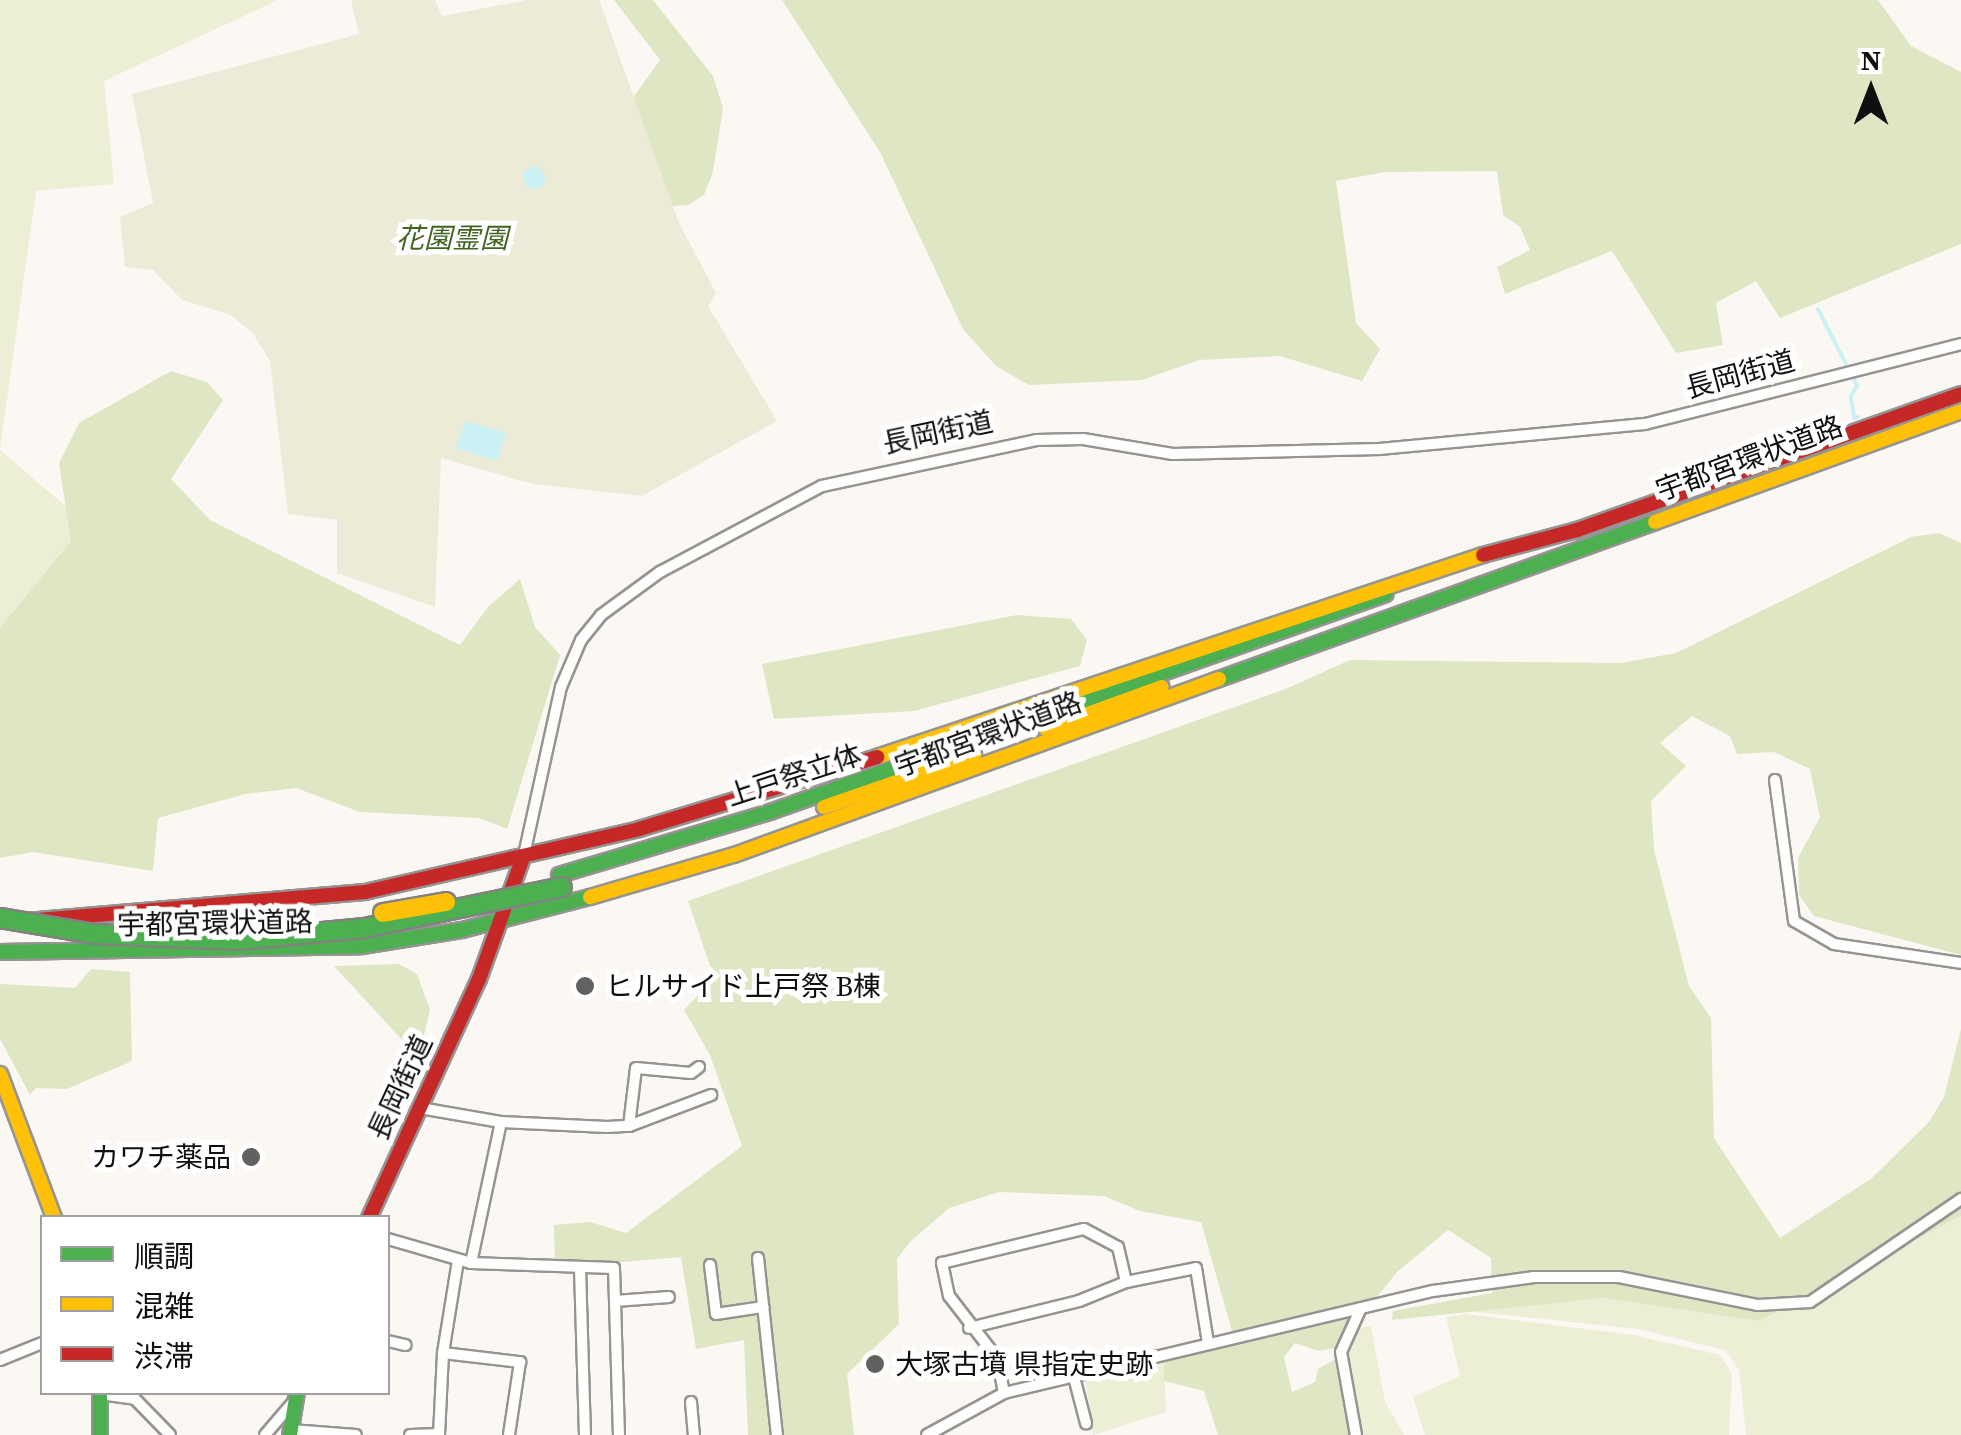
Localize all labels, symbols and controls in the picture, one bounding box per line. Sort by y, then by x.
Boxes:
north arrow [1821,40,1921,140]
text: N [1861,41,1881,79]
park label: 花園霊園 [396,221,508,255]
street label: 長岡街道 [1682,343,1798,405]
street label: 長岡街道 [880,404,996,460]
street label: 宇都宮環状道路 [1651,409,1847,507]
street label: 宇都宮環状道路 [890,685,1086,783]
street label: 上戸祭立体 [722,737,866,813]
street label: 宇都宮環状道路 [117,904,313,942]
place label: ヒルサイド上戸祭 B棟 [605,969,881,1003]
marker: ヒルサイド上戸祭 B棟 [574,975,596,997]
street label: 長岡街道 [361,1029,439,1145]
place label: カワチ薬品 [91,1140,231,1174]
marker: カワチ薬品 [240,1146,262,1168]
legend [40,1215,390,1395]
text: 順調 [134,1236,194,1277]
text: 混雑 [134,1286,194,1327]
text: 渋滞 [134,1336,194,1377]
place label: 大塚古墳 県指定史跡 [895,1347,1154,1381]
marker: 大塚古墳 県指定史跡 [864,1353,886,1375]

